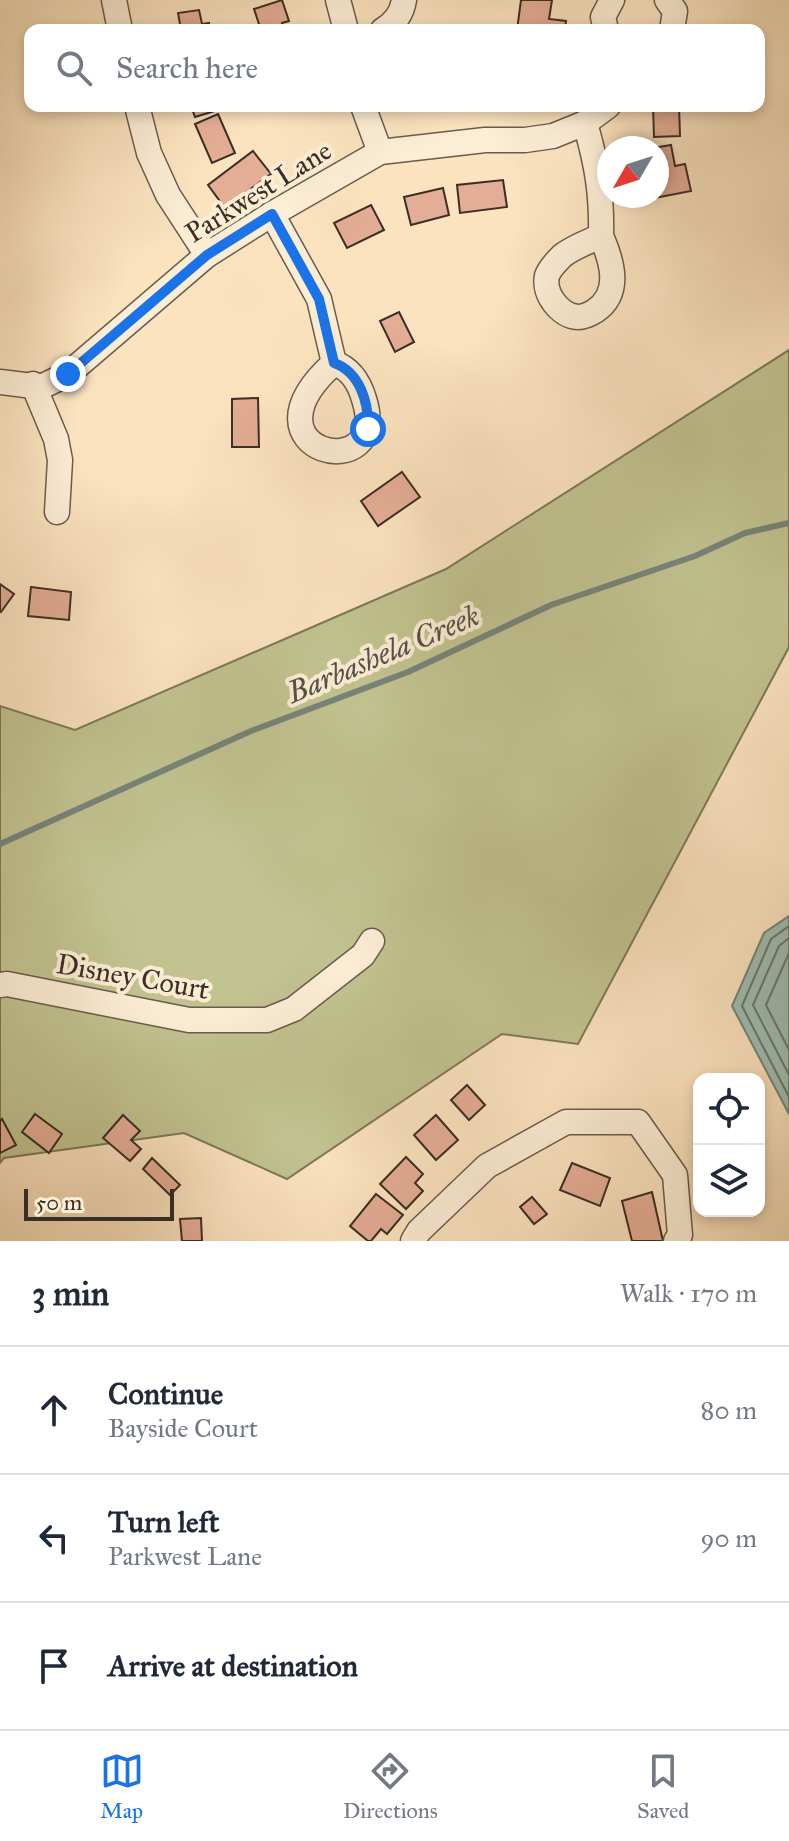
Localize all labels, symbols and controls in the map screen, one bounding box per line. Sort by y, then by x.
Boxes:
search box [24,24,765,112]
icon: search [52,46,96,90]
text: Search here [116,50,258,86]
street label: Parkwest Lane [179,133,338,250]
north arrow [597,136,669,208]
route end [50,356,86,392]
route start [350,411,386,447]
water label: Barbashela Creek [280,597,485,711]
street label: Disney Court [54,946,212,1007]
map controls [693,1073,765,1217]
button: locate [693,1073,765,1145]
button: layers [693,1145,765,1217]
scale bar [24,1185,174,1221]
text: 50 m [36,1189,82,1216]
text: 3 min [32,1273,109,1314]
text: Walk · 170 m [620,1277,757,1309]
text: Continue [108,1376,223,1412]
icon: ahead [32,1388,76,1432]
text: 80 m [701,1394,757,1426]
text: Bayside Court [108,1412,258,1444]
text: Turn left [108,1504,219,1540]
icon: left [32,1516,76,1560]
text: 90 m [700,1522,757,1554]
text: Parkwest Lane [108,1540,262,1572]
icon: arrive [32,1644,76,1688]
text: Arrive at destination [108,1648,358,1684]
tab: Map [100,1749,144,1824]
tab: Directions [343,1749,438,1824]
tab: Saved [637,1749,689,1824]

